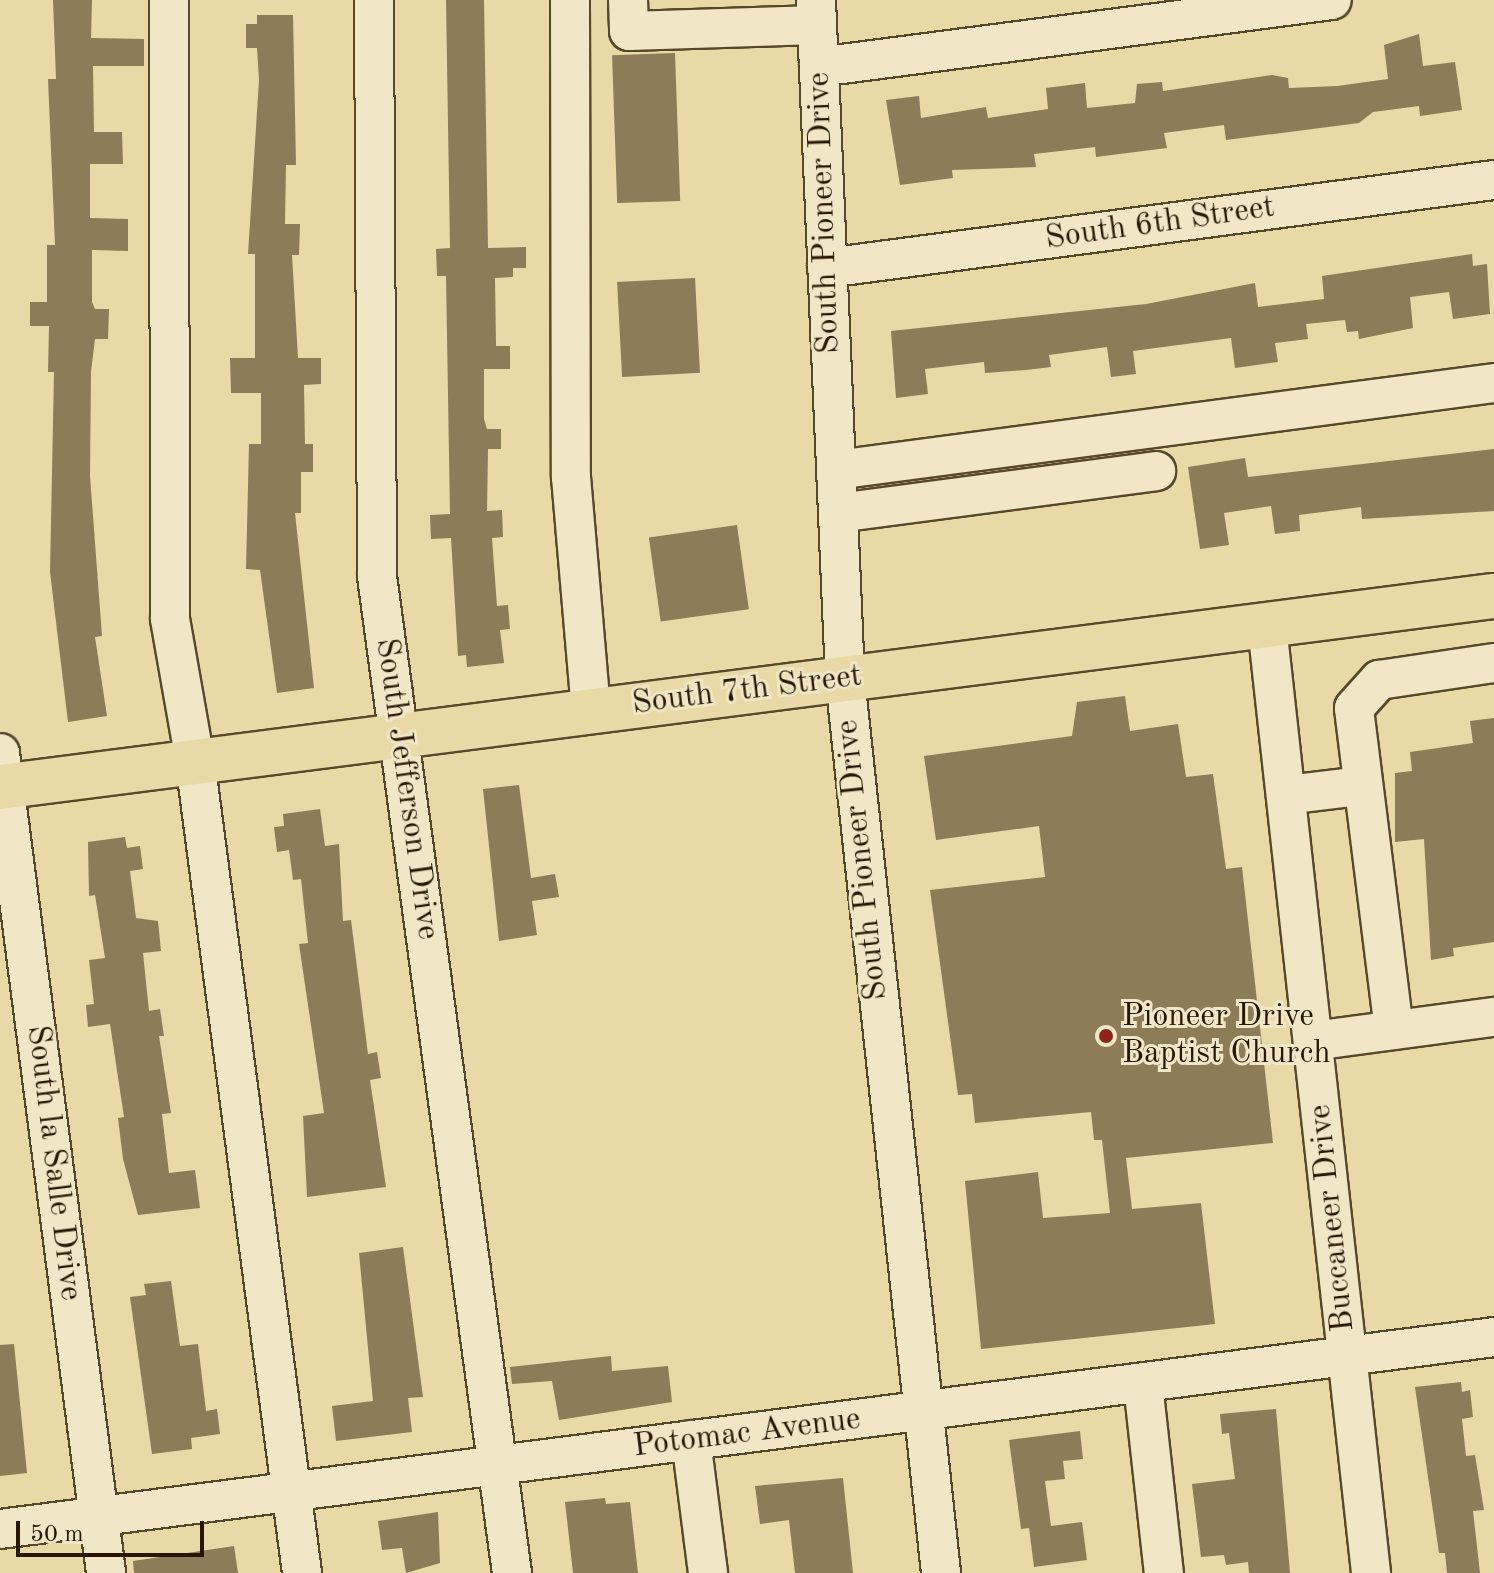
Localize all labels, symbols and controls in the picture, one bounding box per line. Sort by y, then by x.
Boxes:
street label: South Pioneer Drive [801,71,849,355]
street label: South 6th Street [1043,189,1277,259]
street label: South Jefferson Drive [366,636,446,942]
street label: South 7th Street [630,658,864,724]
street label: South Pioneer Drive [829,718,897,1002]
place label: Pioneer Drive Baptist Church [1122,999,1331,1074]
street label: South la Salle Drive [17,1023,89,1303]
marker: Pioneer Drive Baptist Church [1097,1027,1115,1045]
street label: Buccaneer Drive [1302,1102,1364,1334]
street label: Potomac Avenue [631,1401,863,1467]
scale bar [20,1505,208,1555]
text: 50 m [30,1523,84,1547]

